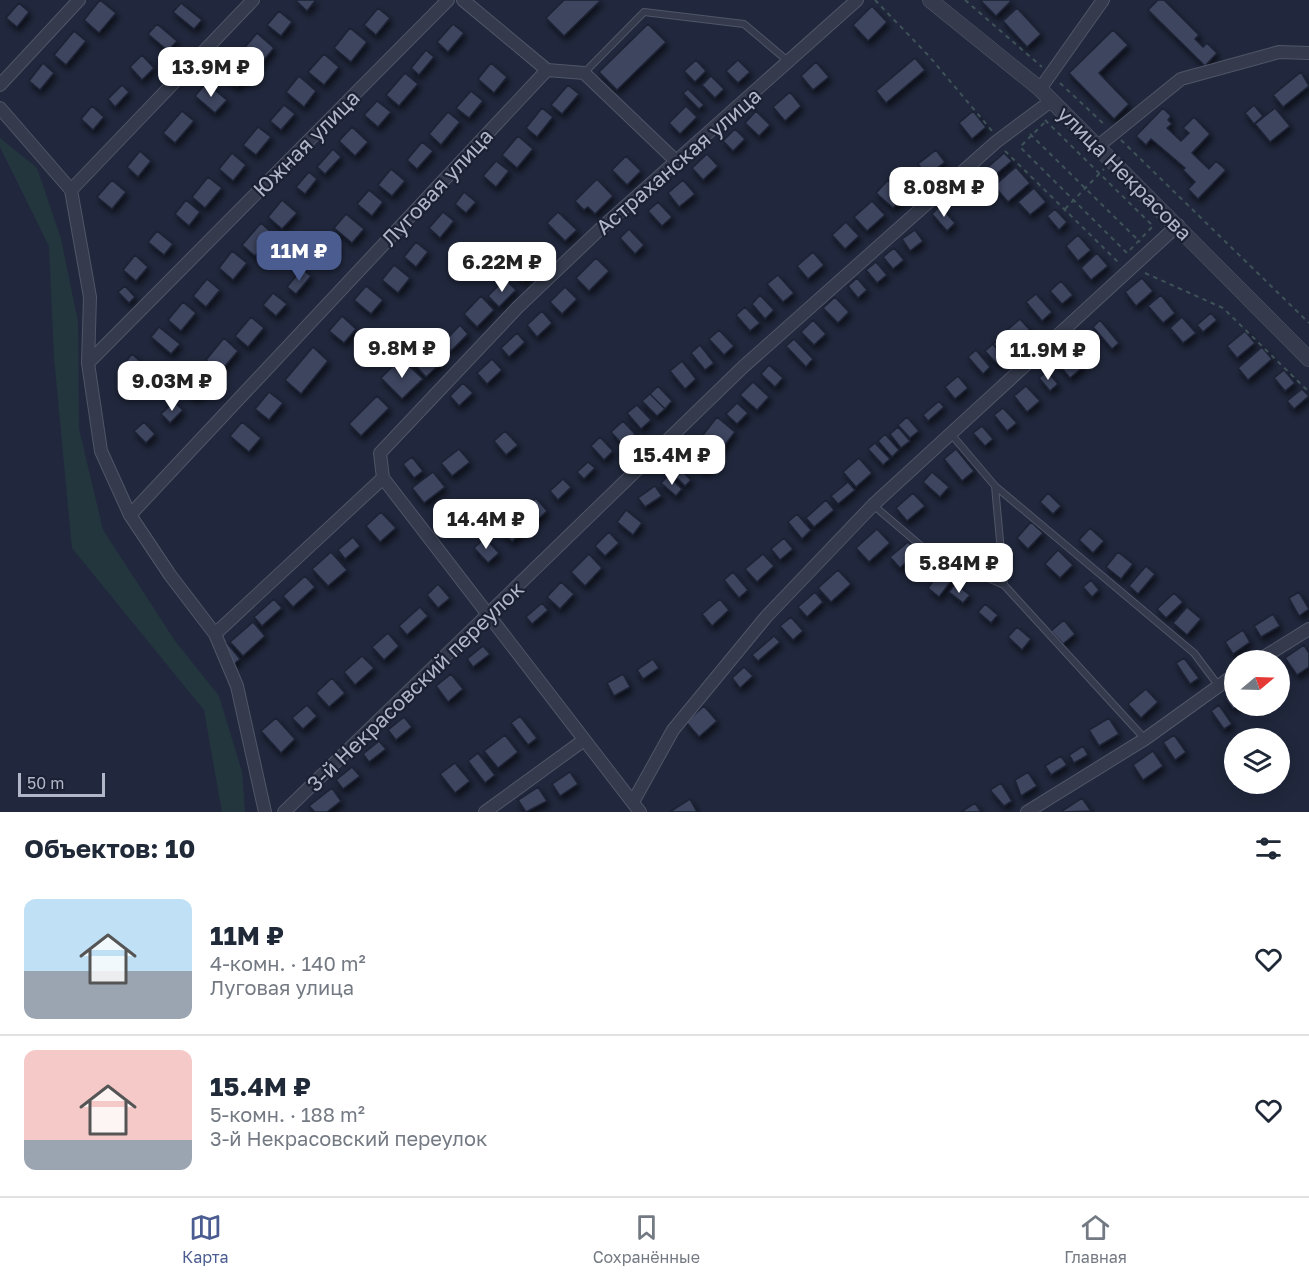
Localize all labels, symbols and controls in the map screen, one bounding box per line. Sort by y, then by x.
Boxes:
pin: 13.9M ₽ [156,47,266,98]
text: 13.9M ₽ [172,54,250,78]
street label: Астраханская улица [590,82,766,240]
street label: Южная улица [247,84,365,202]
street label: улица Некрасова [1052,100,1198,246]
street label: Луговая улица [376,123,498,251]
pin: 8.08M ₽ [889,167,999,218]
text: 8.08M ₽ [903,174,985,198]
pin: 11M ₽ [257,231,341,282]
text: 11M ₽ [271,238,327,262]
pin: 6.22M ₽ [447,242,557,293]
text: 6.22M ₽ [462,249,542,273]
pin: 9.8M ₽ [353,328,451,379]
pin: 11.9M ₽ [993,330,1103,381]
text: 9.8M ₽ [368,335,436,359]
text: 11.9M ₽ [1010,337,1086,361]
pin: 9.03M ₽ [117,361,227,412]
text: 9.03M ₽ [132,368,212,392]
pin: 15.4M ₽ [617,435,727,486]
text: 15.4M ₽ [633,442,711,466]
pin: 14.4M ₽ [431,499,541,550]
text: 14.4M ₽ [447,506,525,530]
pin: 5.84M ₽ [904,543,1014,594]
text: 5.84M ₽ [919,550,999,574]
street label: 3-й Некрасовский переулок [301,575,529,797]
north arrow [1224,650,1290,716]
map controls [1224,650,1290,794]
button: layers [1224,728,1290,794]
scale bar [18,770,105,798]
text: 50 m [27,773,64,793]
icon: filters [1252,832,1285,865]
text: Объектов: 10 [24,833,195,864]
text: 11M ₽ [210,920,284,951]
icon: home [72,923,144,995]
icon: heart [1252,943,1285,976]
text: 4-комн. · 140 m² [210,951,366,975]
text: Луговая улица [210,975,354,999]
text: 15.4M ₽ [210,1071,311,1102]
icon: home [72,1074,144,1146]
icon: heart [1252,1094,1285,1127]
text: 5-комн. · 188 m² [210,1102,365,1126]
text: 3-й Некрасовский переулок [210,1126,488,1150]
tab: Карта [182,1211,228,1267]
tab: Сохранённые [593,1211,700,1267]
tab: Главная [1064,1211,1127,1267]

